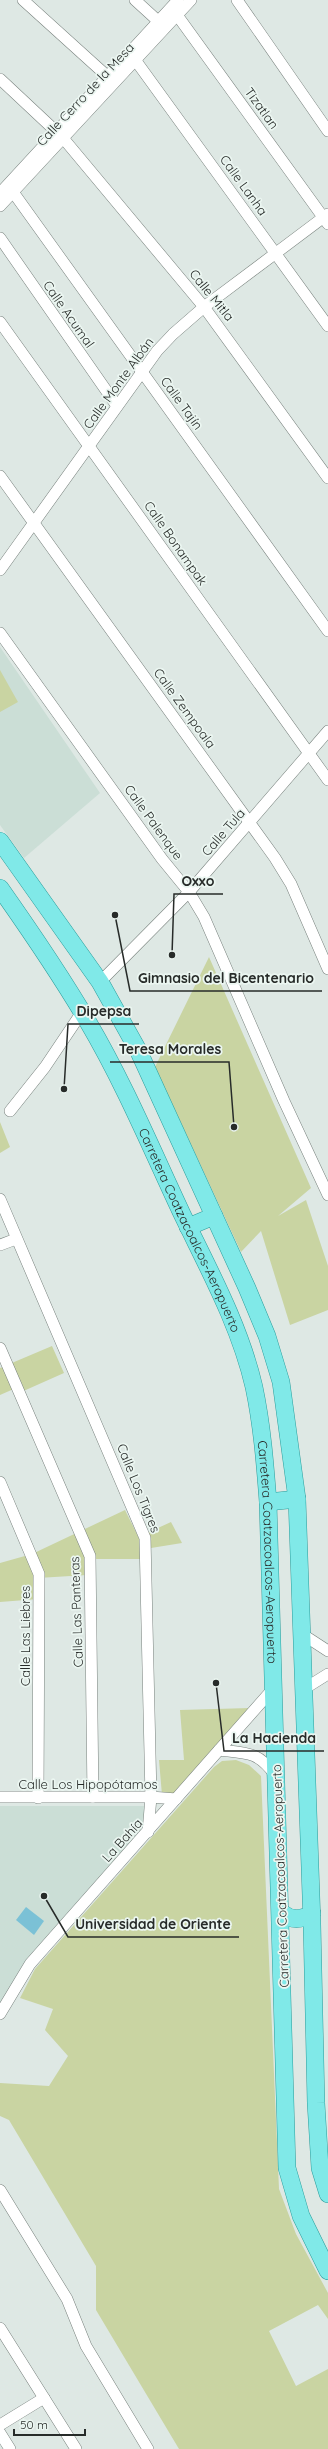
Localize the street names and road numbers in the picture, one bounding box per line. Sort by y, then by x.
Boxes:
street label: Calle Cerro de la Mesa [33,39,137,149]
street label: Tizatlan [242,84,282,132]
street label: Calle Lanha [217,152,271,218]
street label: Calle Mitla [186,266,238,324]
street label: Calle Acumal [40,277,98,351]
street label: Calle Monte Albán [79,334,157,432]
street label: Calle Tajín [157,373,207,433]
street label: Calle Bonampak [141,498,211,588]
street label: Calle Zempoala [151,665,219,751]
street label: Calle Palenque [121,781,187,863]
street label: Calle Tula [198,805,248,859]
street label: Carretera Coatzacoalcos-Aeropuerto [135,1125,244,1335]
street label: Carretera Coatzacoalcos-Aeropuerto [255,1440,281,1664]
street label: Calle Los Tigres [114,1441,164,1535]
street label: Calle Las Panteras [66,1556,86,1668]
street label: Calle Las Liebres [17,1586,33,1686]
street label: Carretera Coatzacoalcos-Aeropuerto [268,1764,292,1988]
street label: Calle Los Hipopótamos [18,1776,158,1792]
street label: La Bahía [98,1815,146,1865]

